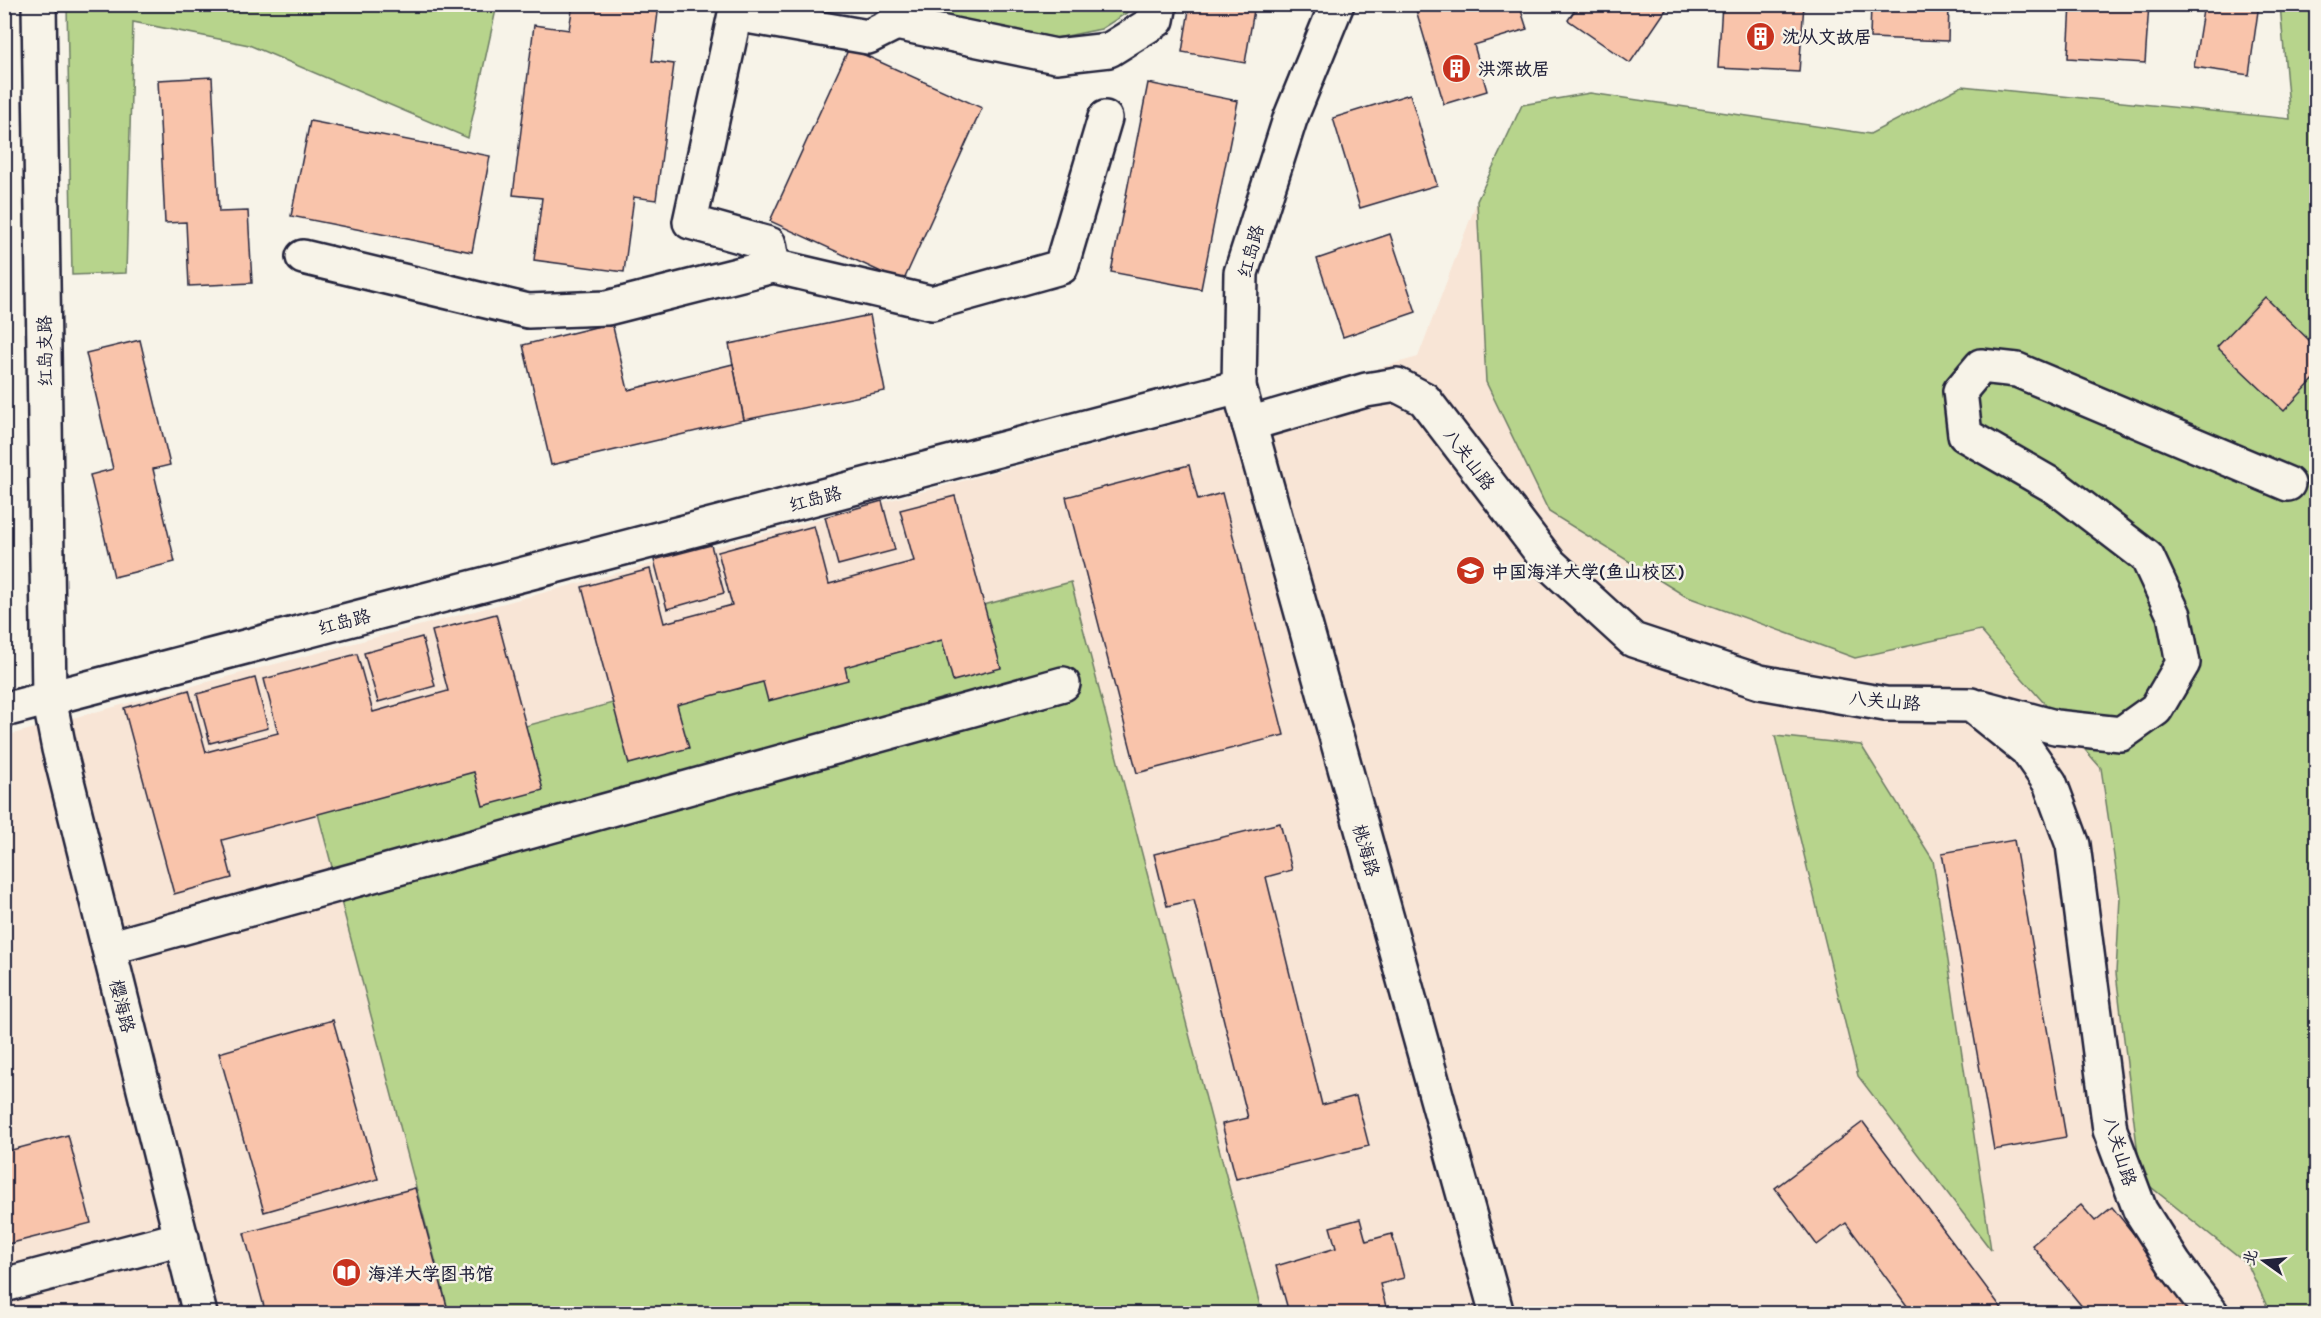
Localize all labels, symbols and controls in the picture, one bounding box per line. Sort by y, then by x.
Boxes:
building icon: 沈从文故居 [1745,20,1777,52]
place label: 沈从文故居 [1782,24,1872,48]
building icon: 洪深故居 [1441,52,1473,84]
place label: 洪深故居 [1478,56,1550,80]
street label: 红岛路 [1231,222,1269,280]
street label: 红岛支路 [31,315,57,387]
street label: 八关山路 [1439,423,1501,495]
street label: 红岛路 [786,479,844,517]
school or university icon: 中国海洋大学(鱼山校区) [1454,555,1486,587]
place label: 中国海洋大学(鱼山校区) [1491,559,1685,583]
street label: 红岛路 [315,602,373,640]
street label: 八关山路 [1848,685,1922,715]
street label: 桃海路 [1348,821,1386,879]
street label: 樱海路 [105,977,141,1035]
street label: 八关山路 [2099,1113,2143,1189]
north arrow [2234,1231,2294,1291]
text: 北 [2237,1247,2261,1267]
library icon: 海洋大学图书馆 [331,1257,363,1289]
place label: 海洋大学图书馆 [368,1261,494,1285]

